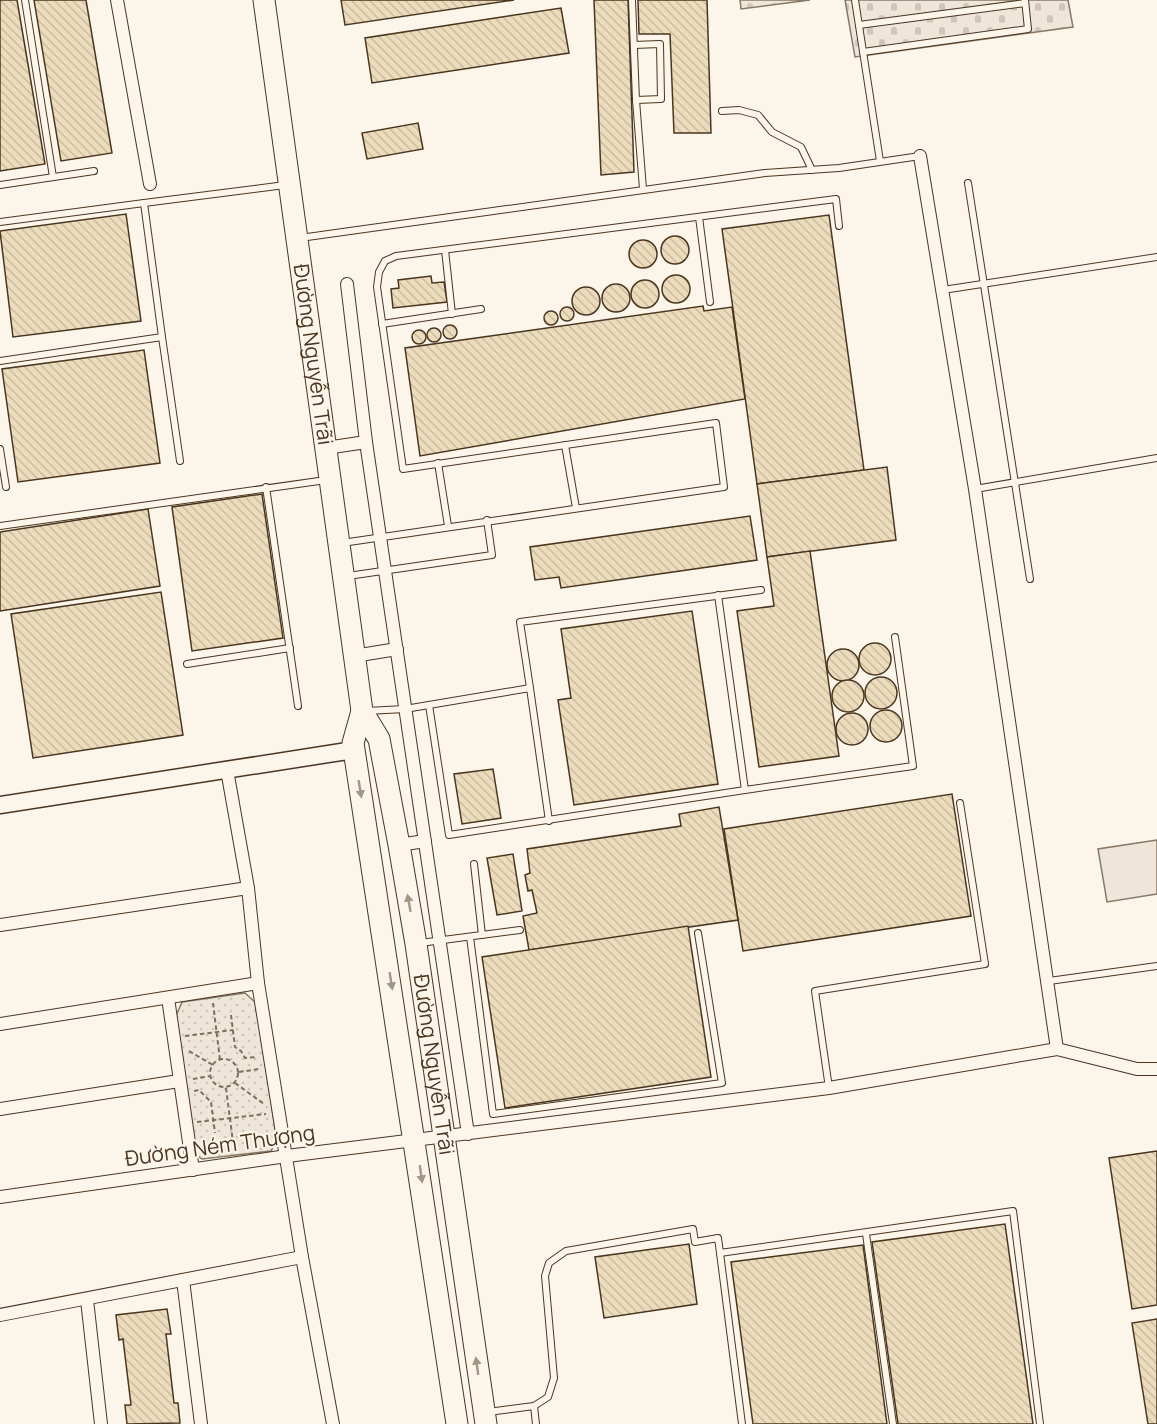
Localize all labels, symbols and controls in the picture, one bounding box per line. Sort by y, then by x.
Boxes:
street label: Đường Nguyễn Trãi [288,262,340,447]
one-way arrow [356,779,365,798]
one-way arrow [404,893,413,912]
one-way arrow [387,972,396,991]
street label: Đường Nguyễn Trãi [408,972,462,1157]
street label: Đường Ném Thượng [123,1118,317,1172]
one-way arrow [416,1164,425,1183]
one-way arrow [473,1356,482,1375]

